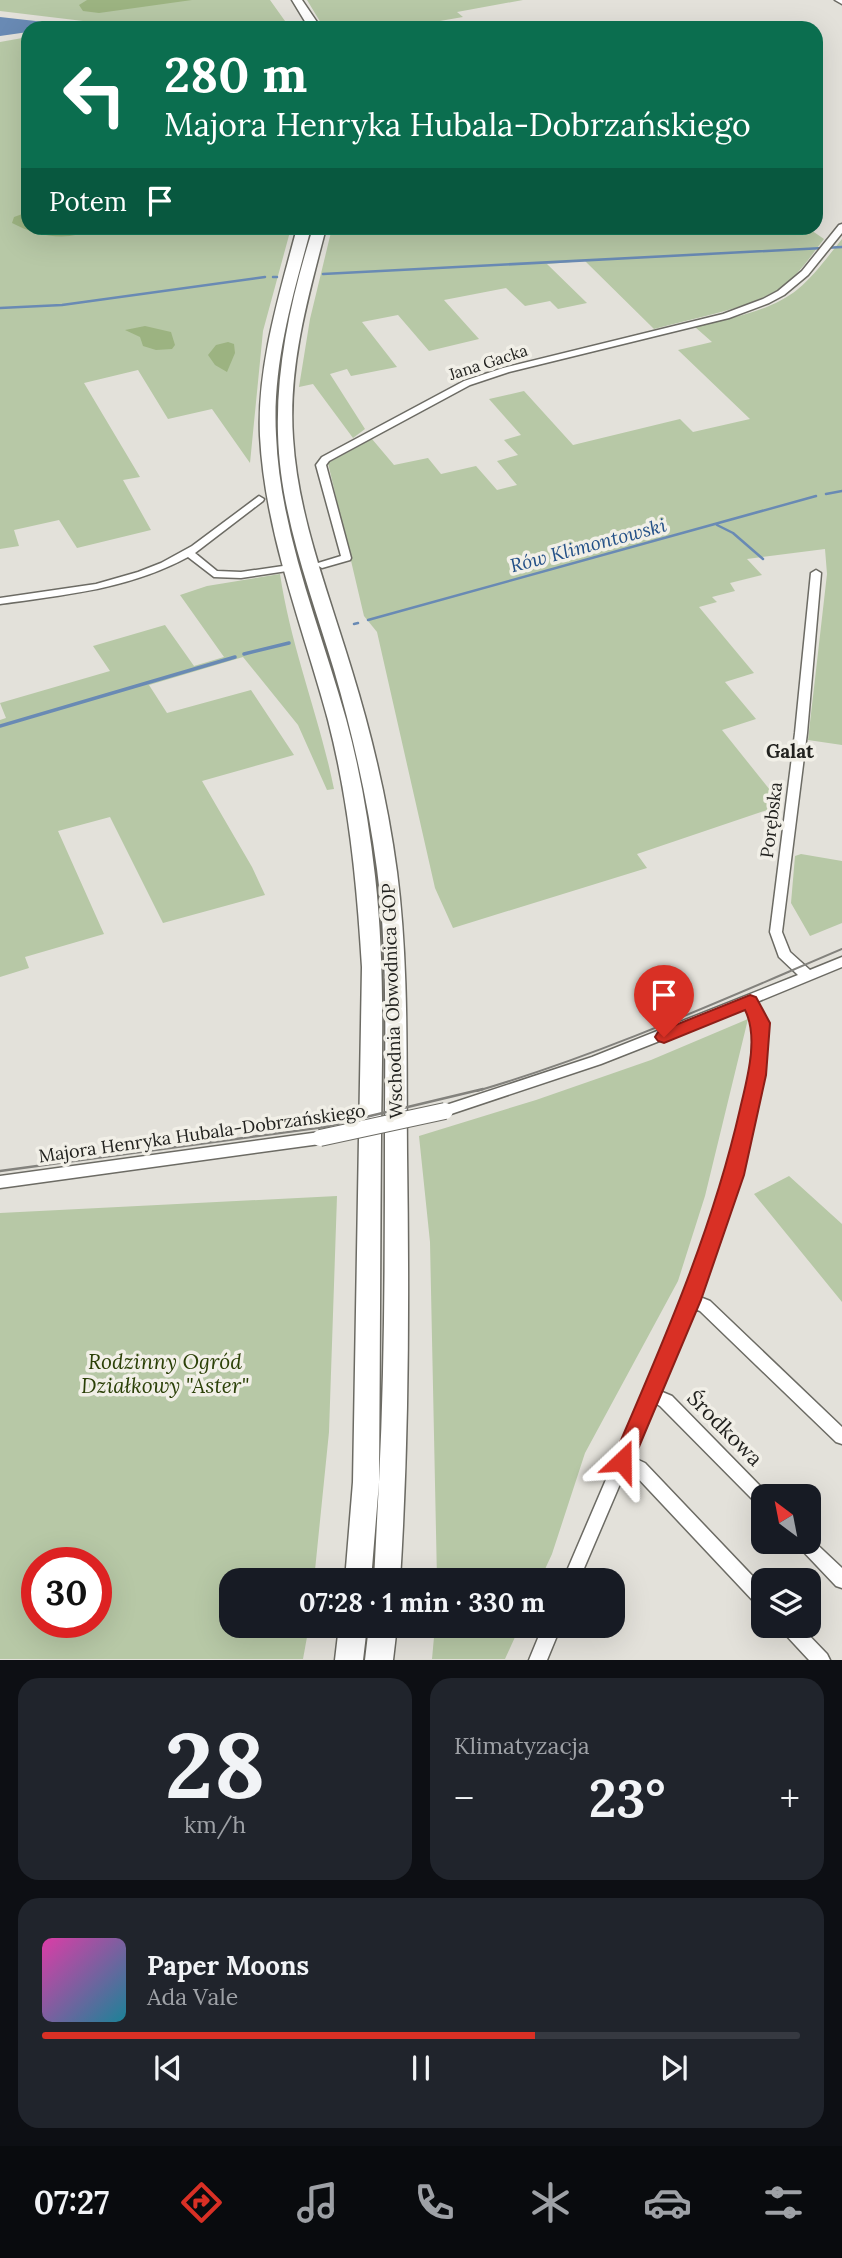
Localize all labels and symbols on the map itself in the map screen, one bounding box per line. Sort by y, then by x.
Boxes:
street label: Jana Gacka [445,340,530,384]
water label: Rów Klimontowski [507,513,669,577]
district label: Galat [766,739,815,763]
street label: Porębska [755,781,787,859]
street label: Wschodnia Obwodnica GOP [376,883,408,1119]
pin [634,965,694,1037]
street label: Majora Henryka Hubala-Dobrzańskiego [37,1099,367,1167]
park label: Rodzinny Ogród Działkowy "Aster" [81,1348,249,1399]
street label: Środkowa [681,1384,769,1472]
position arrow [585,1424,659,1498]
north arrow [751,1484,821,1554]
speed limit sign: 30 [21,1547,112,1638]

